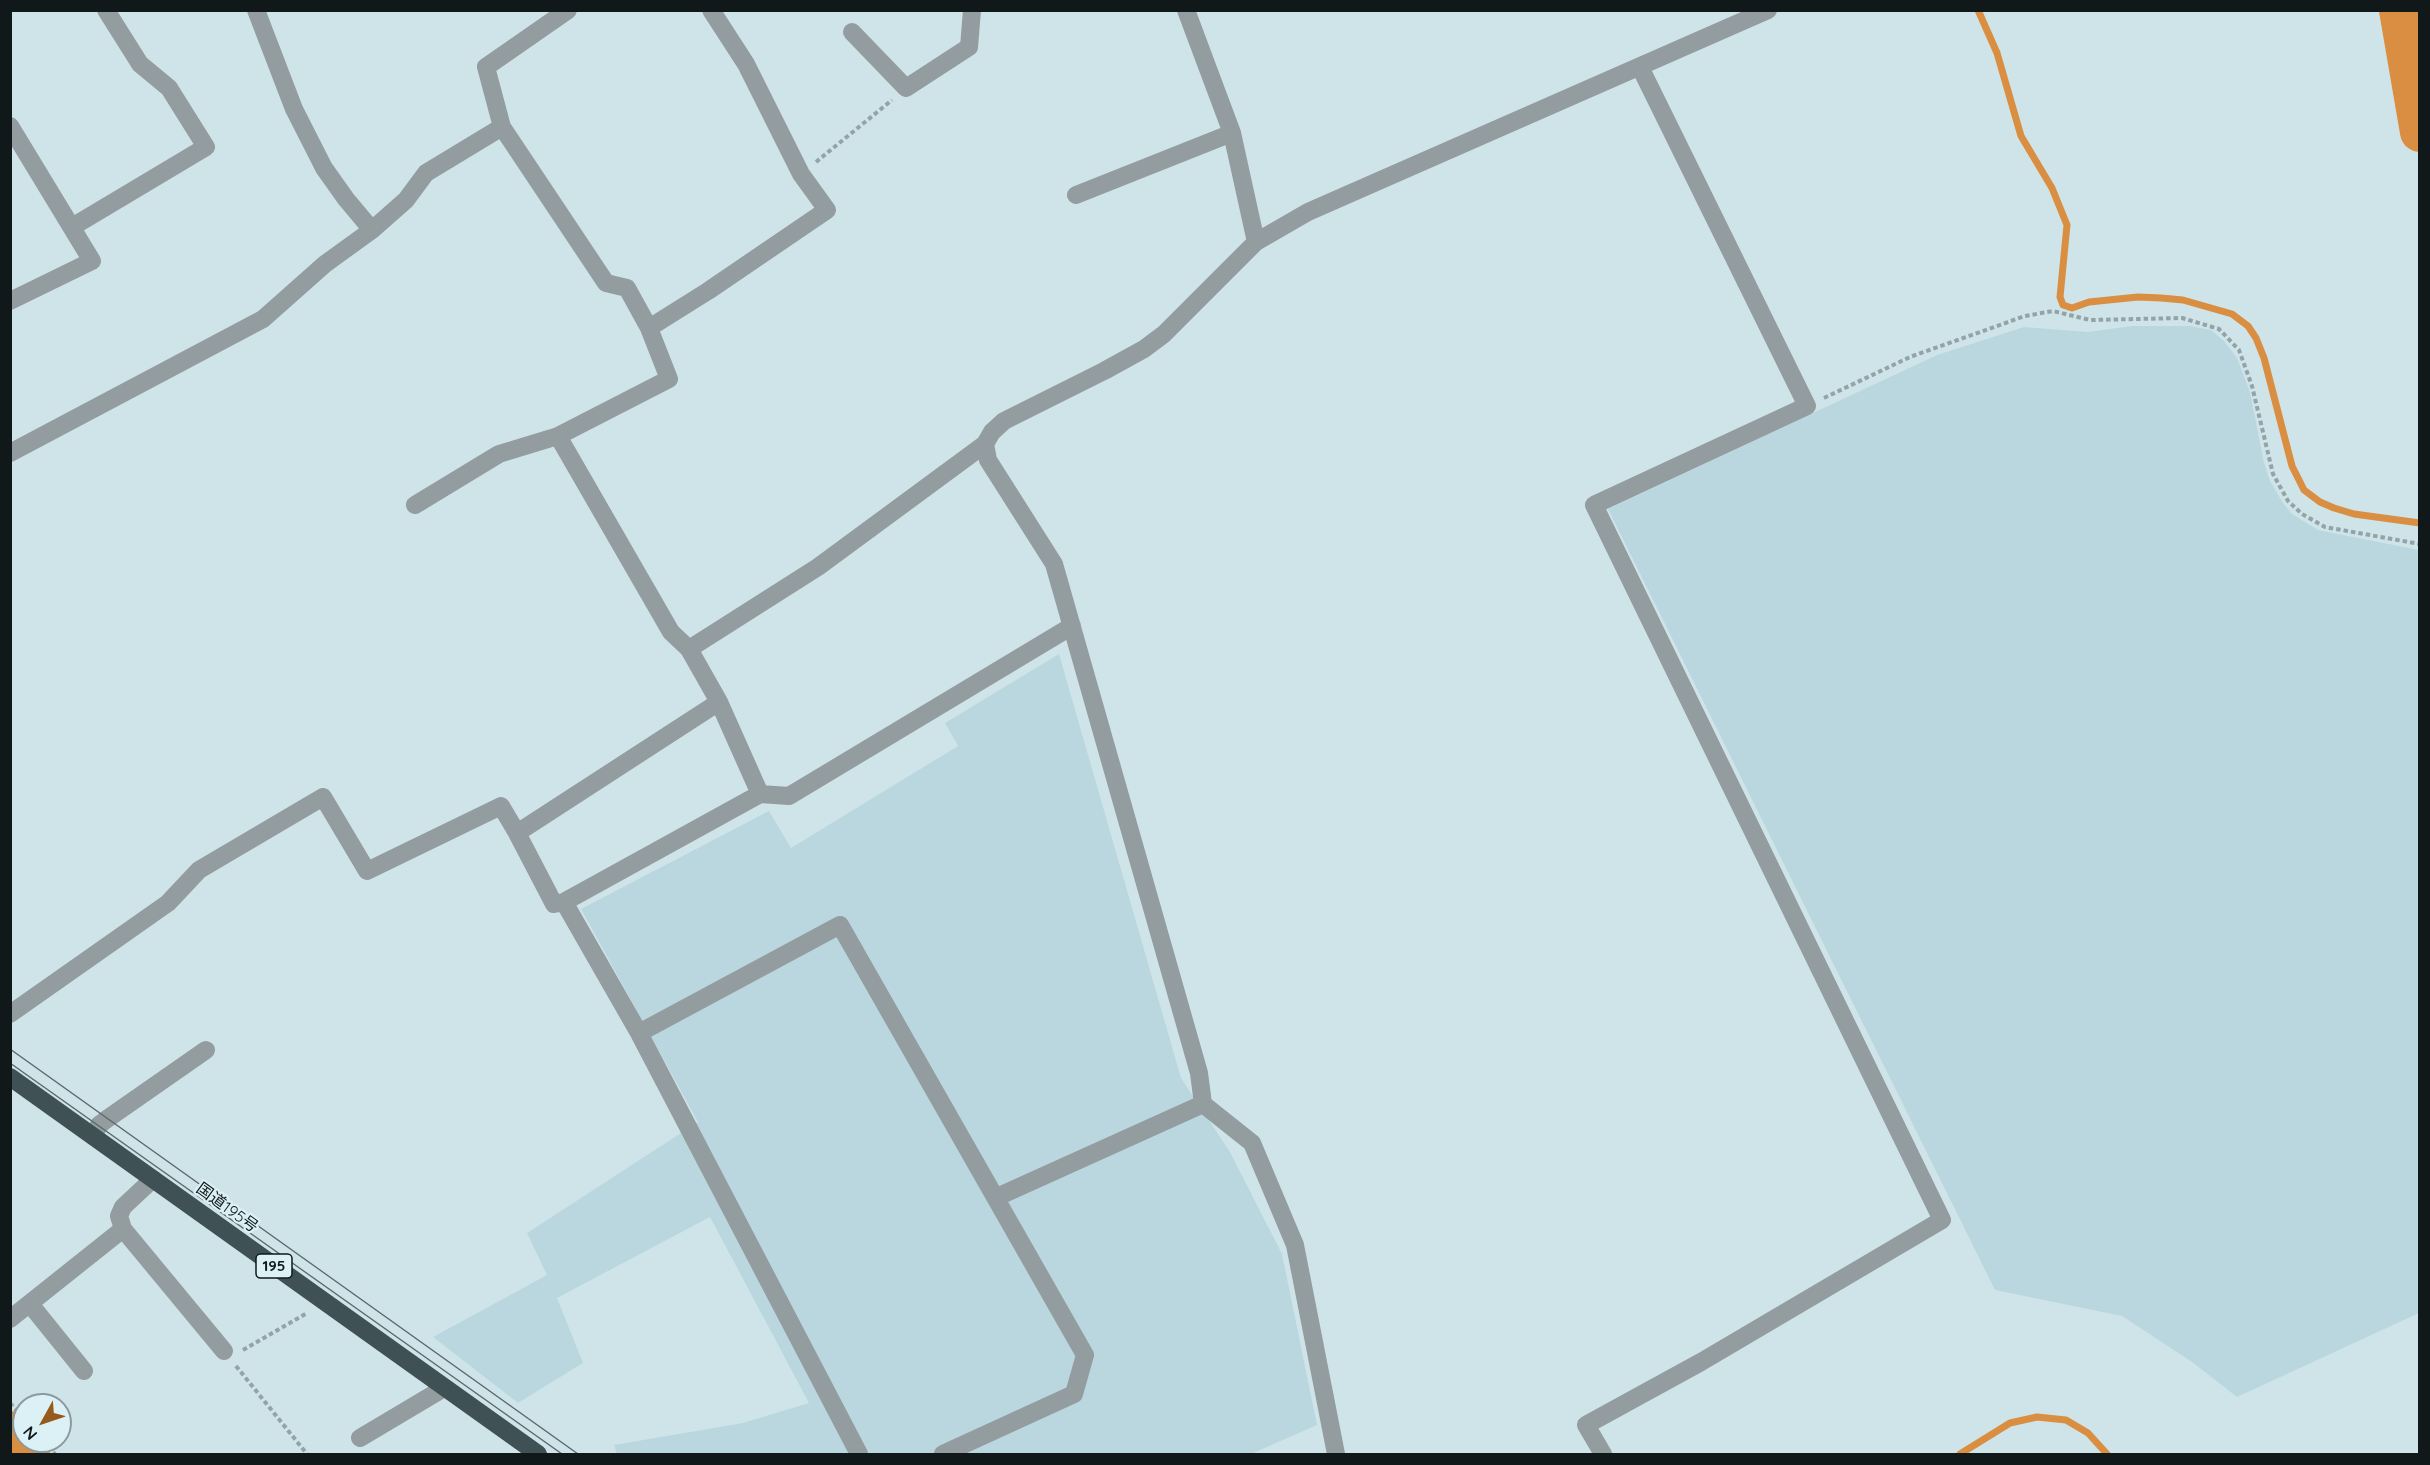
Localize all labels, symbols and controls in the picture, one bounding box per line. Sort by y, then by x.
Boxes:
street label: 国道195号 [192,1179,262,1237]
road number: 195 [256,1254,292,1278]
north arrow [12,1393,72,1453]
text: N [18,1422,41,1444]

